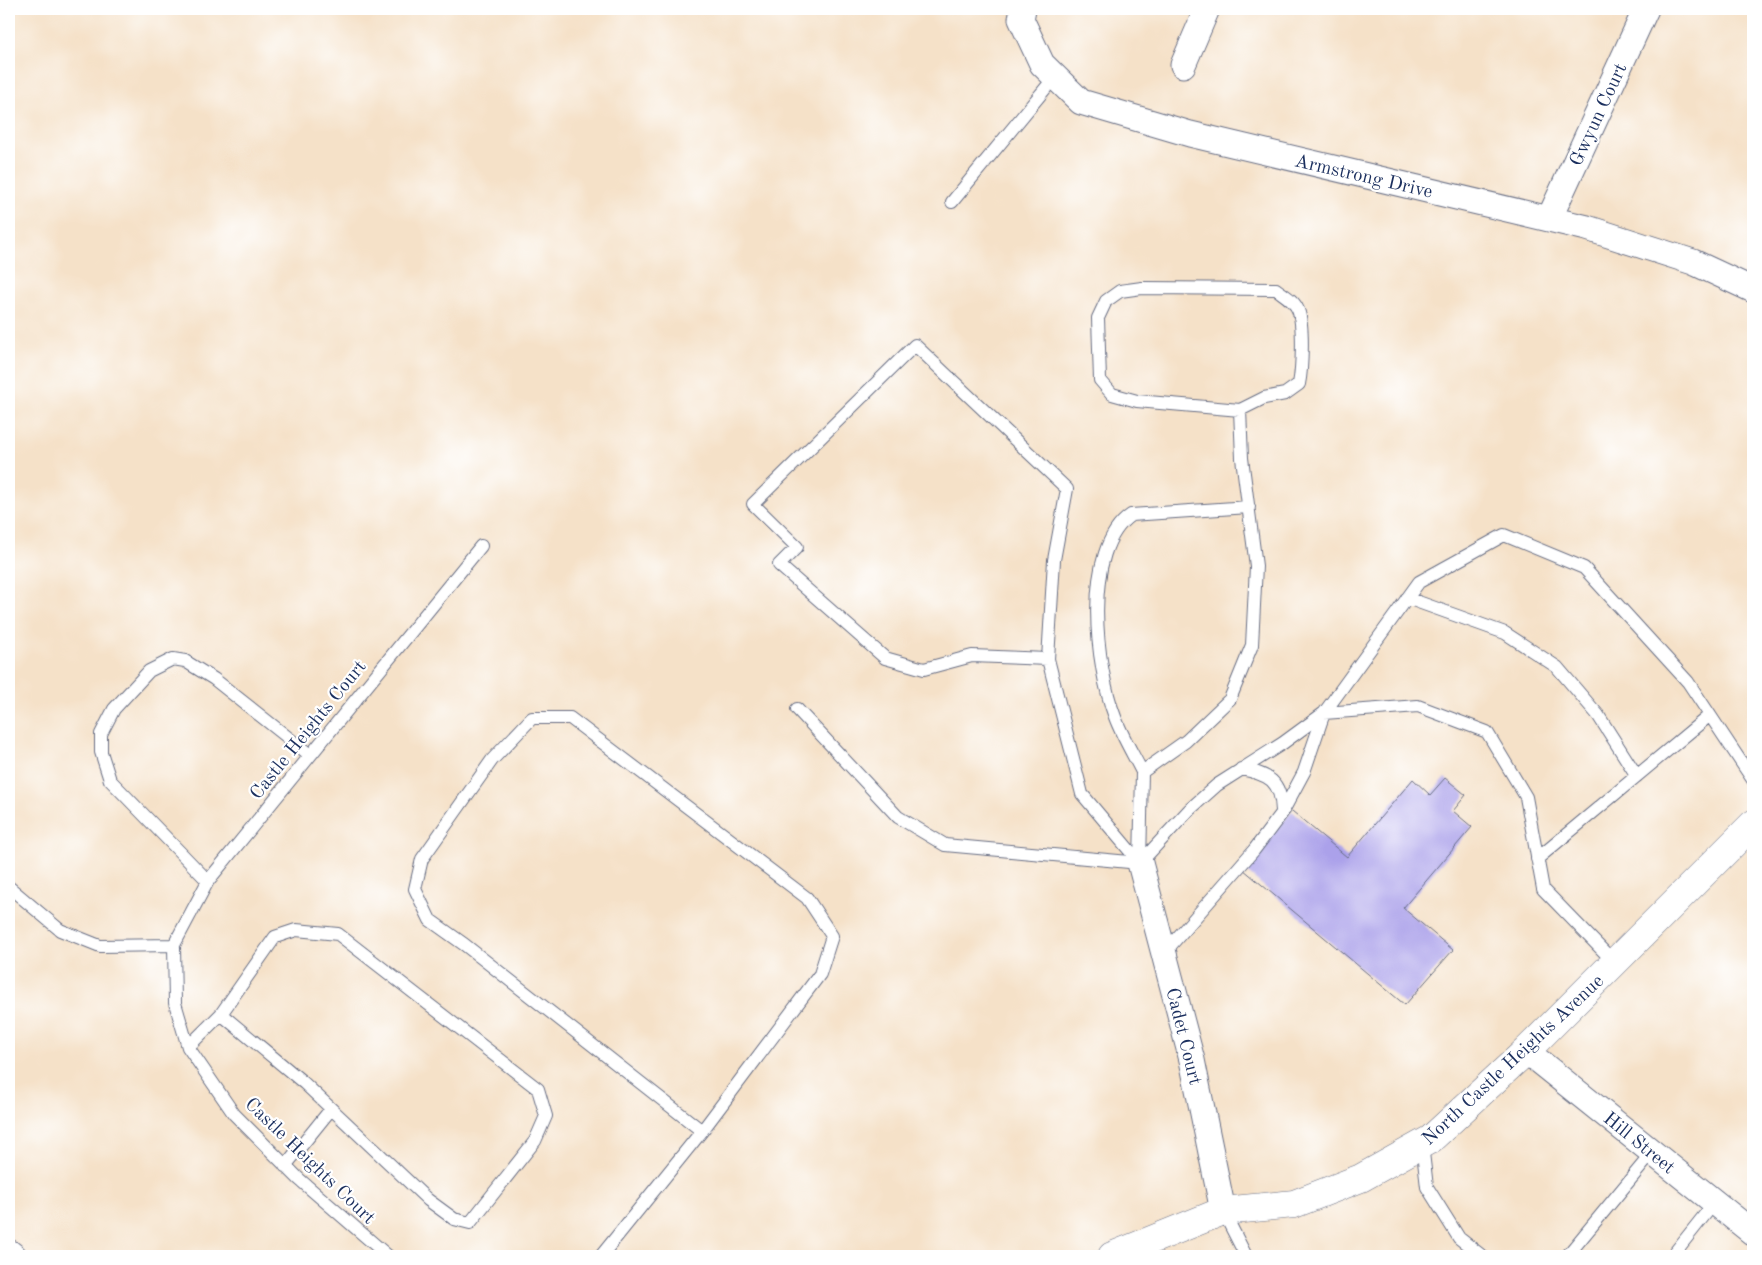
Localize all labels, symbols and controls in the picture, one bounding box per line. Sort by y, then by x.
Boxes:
street label: Gwyun Court [1567,61,1631,169]
street label: Armstrong Drive [1293,152,1434,203]
street label: Castle Heights Court [247,658,371,804]
street label: North Castle Heights Avenue [1419,972,1608,1150]
street label: Cadet Court [1161,986,1204,1087]
street label: Castle Heights Court [241,1095,378,1229]
street label: Hill Street [1599,1109,1678,1178]

